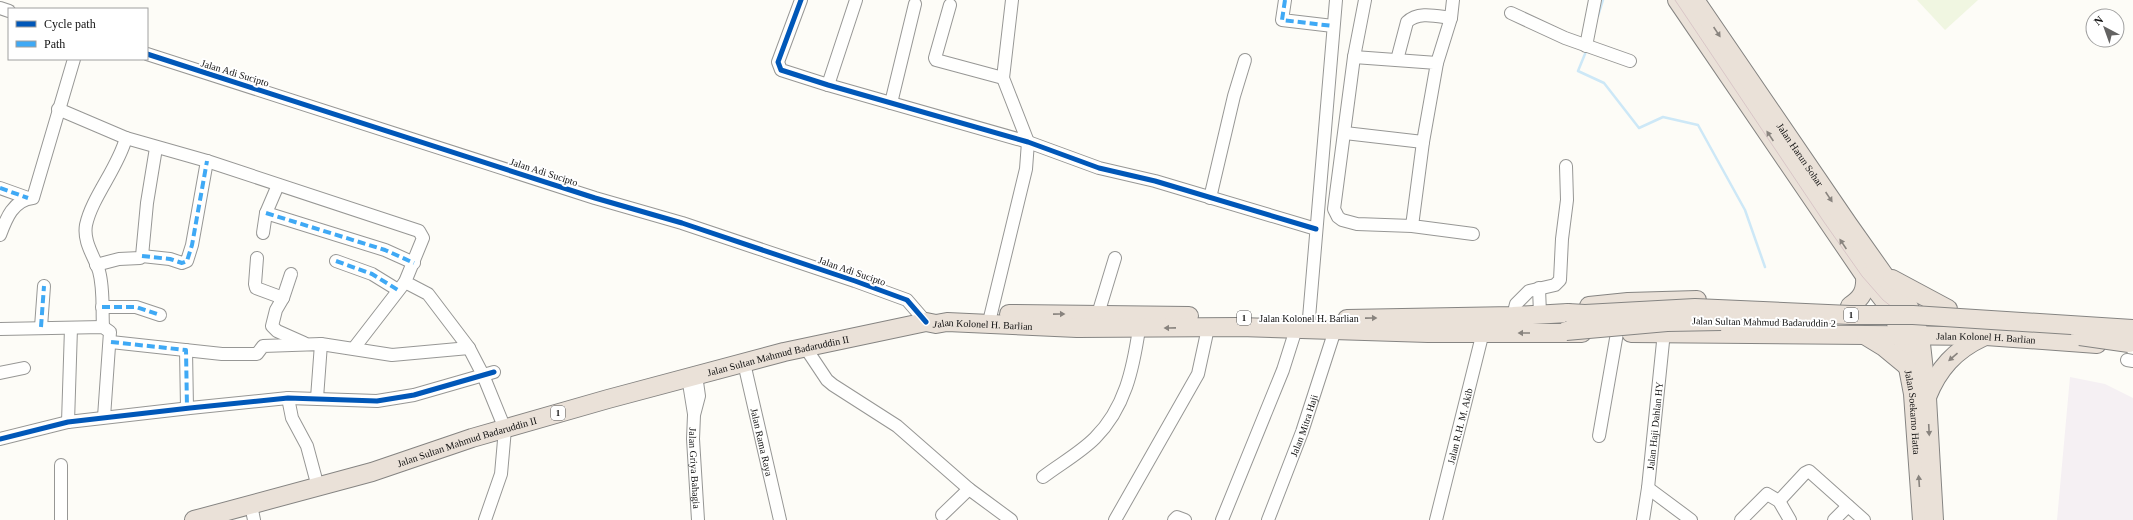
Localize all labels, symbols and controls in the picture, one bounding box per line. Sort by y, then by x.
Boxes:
legend [8,8,148,60]
north arrow [2085,8,2125,48]
text: N [2092,13,2105,28]
text: Cycle path [44,17,96,31]
one-way arrow [1713,27,1721,37]
text: Path [44,37,65,51]
street label: Jalan Adi Sucipto [200,57,270,89]
street label: Jalan Harun Sohar [1775,121,1826,189]
one-way arrow [1766,131,1774,141]
street label: Jalan Adi Sucipto [509,156,579,188]
one-way arrow [1825,192,1833,202]
one-way arrow [1839,238,1847,249]
street label: Jalan Adi Sucipto [817,254,887,288]
road number: 1 [1844,308,1858,322]
one-way arrow [1053,311,1066,317]
road number: 1 [1237,311,1251,325]
street label: Jalan Kolonel H. Barlian [1259,313,1359,324]
one-way arrow [1365,315,1378,321]
street label: Jalan Sultan Mahmud Badaruddin 2 [1692,315,1836,329]
street label: Jalan Kolonel H. Barlian [932,316,1033,331]
one-way arrow [1163,325,1176,331]
one-way arrow [1517,330,1530,336]
street label: Jalan Kolonel H. Barlian [1936,330,2036,345]
street label: Jalan Sultan Mahmud Badaruddin II [706,333,850,378]
one-way arrow [1947,352,1958,361]
street label: Jalan Soekarno Hatta [1903,369,1923,455]
street label: Jalan Haji Dahlan HY [1644,381,1664,470]
street label: Jalan R.H. M. Akib [1445,387,1474,465]
street label: Jalan Mitra Haji [1288,393,1319,458]
road number: 1 [551,406,565,420]
street label: Jalan Rama Raya [749,407,775,478]
street label: Jalan Sultan Mahmud Badaruddin II [396,414,538,469]
one-way arrow [1925,424,1932,436]
street label: Jalan Griya Bahagia [687,427,703,509]
one-way arrow [1915,475,1922,487]

